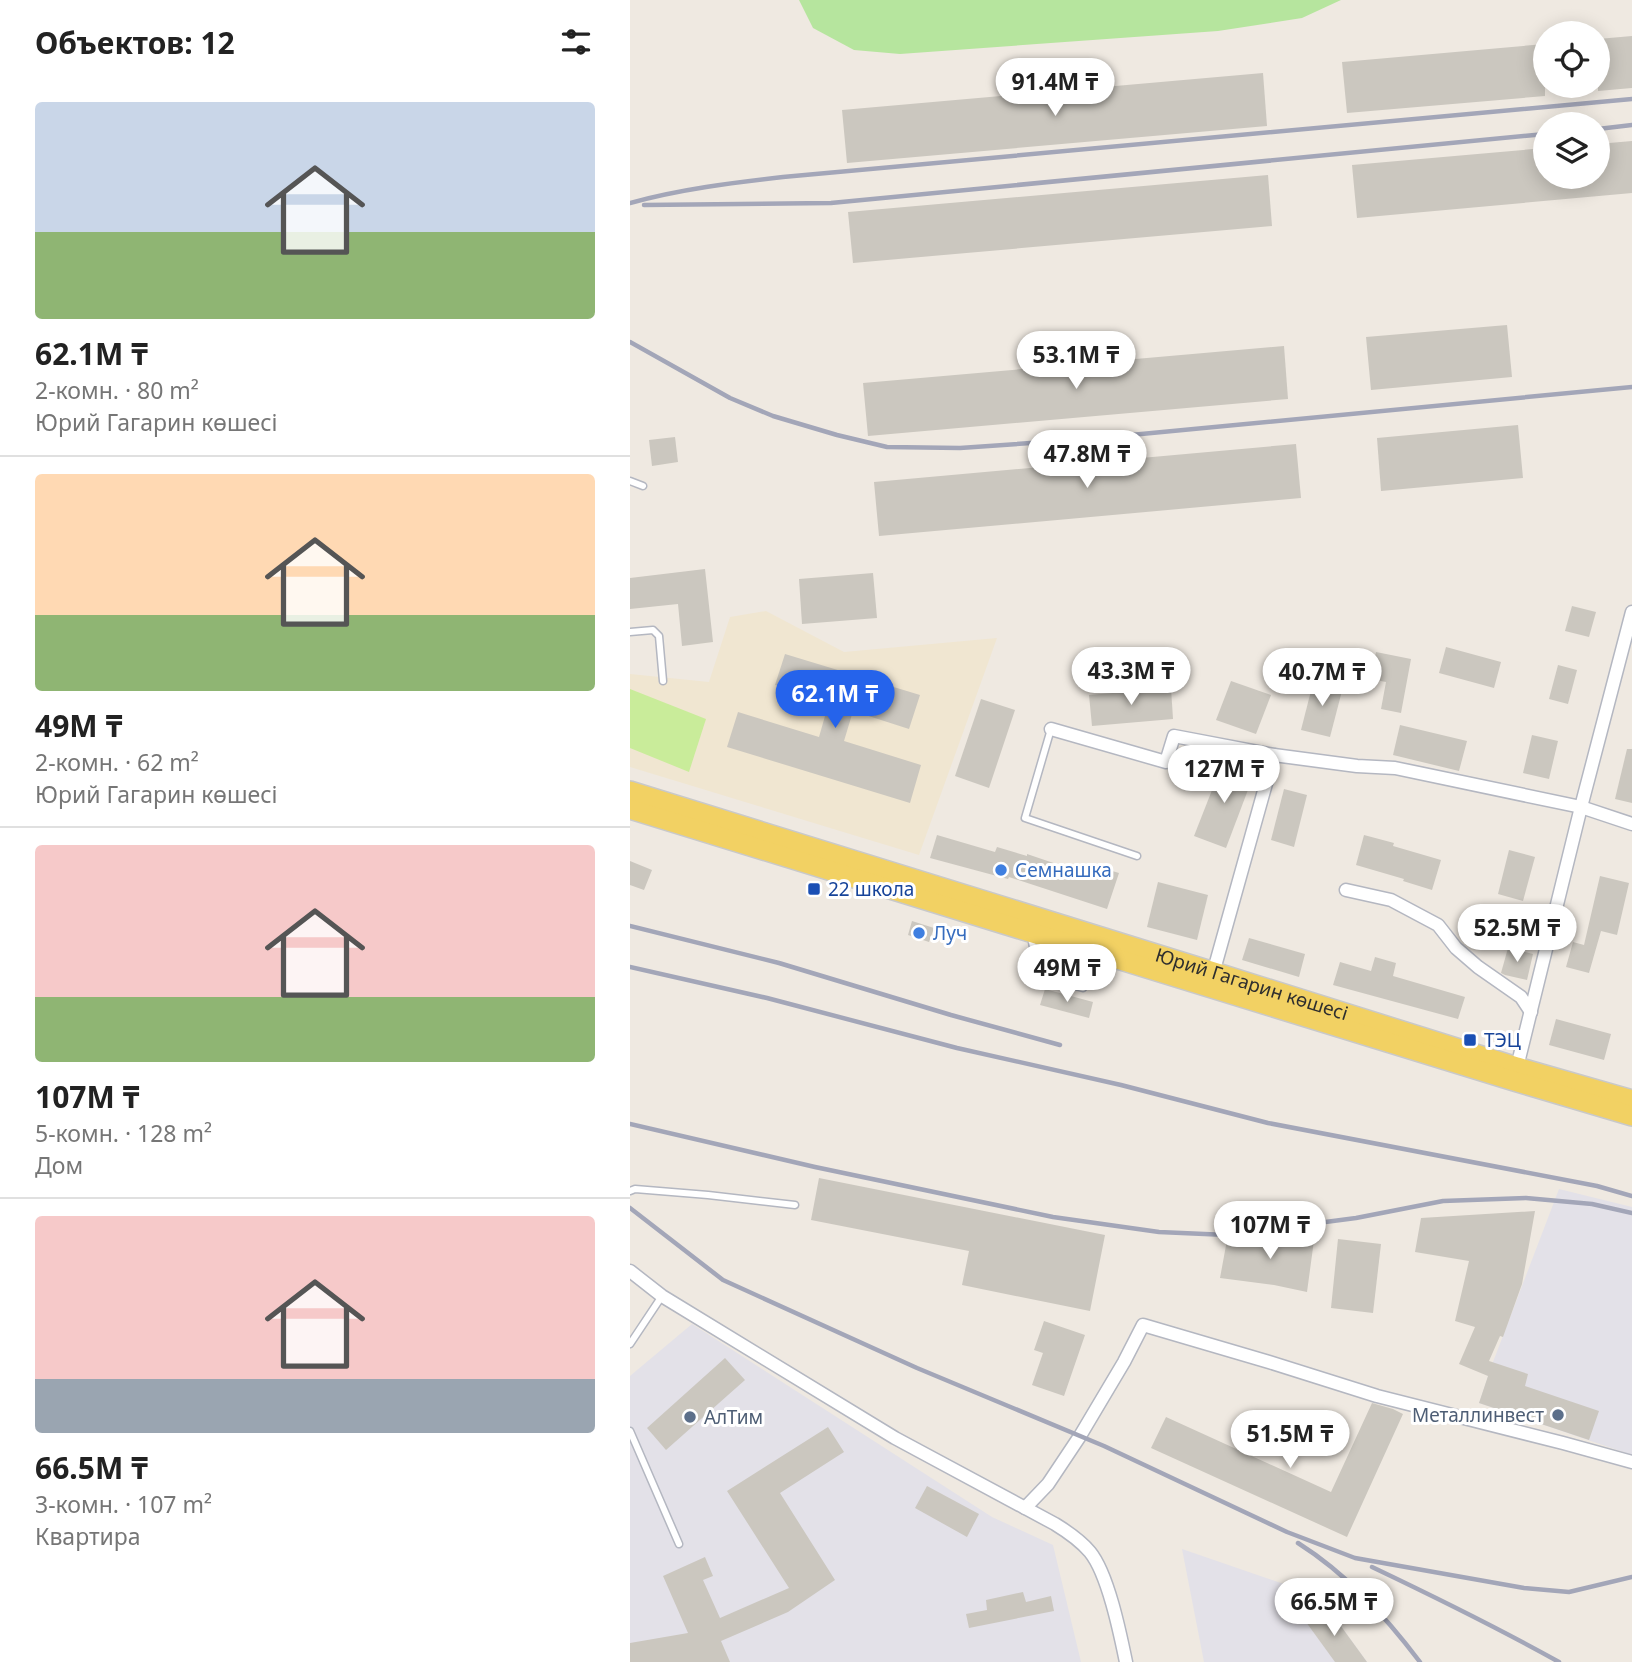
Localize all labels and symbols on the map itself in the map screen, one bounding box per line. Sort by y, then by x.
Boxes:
pin: 91.4M ₸ [990,58,1120,118]
pin: 53.1M ₸ [1011,332,1141,391]
pin: 47.8M ₸ [1022,430,1152,490]
pin: 43.3M ₸ [1066,648,1196,707]
pin: 40.7M ₸ [1257,648,1387,708]
pin: 62.1M ₸ [770,670,900,730]
pin: 127M ₸ [1167,746,1281,805]
place label: Семнашка [1015,857,1112,883]
marker: Семнашка [993,862,1009,878]
place label: 22 школа [828,876,914,902]
marker: 22 школа [806,881,822,897]
pin: 52.5M ₸ [1452,904,1582,964]
place label: Луч [933,920,967,946]
marker: Луч [911,925,927,941]
street label: Юрий Гагарин көшесі [1152,942,1351,1026]
pin: 49M ₸ [1018,944,1116,1004]
place label: ТЭЦ [1484,1027,1521,1053]
marker: ТЭЦ [1462,1032,1478,1048]
pin: 107M ₸ [1213,1202,1327,1261]
place label: Металлинвест [1412,1402,1544,1428]
place label: АлТим [704,1404,763,1430]
marker: Металлинвест [1550,1407,1566,1423]
marker: АлТим [682,1409,698,1425]
pin: 51.5M ₸ [1225,1410,1355,1470]
pin: 66.5M ₸ [1269,1578,1399,1638]

